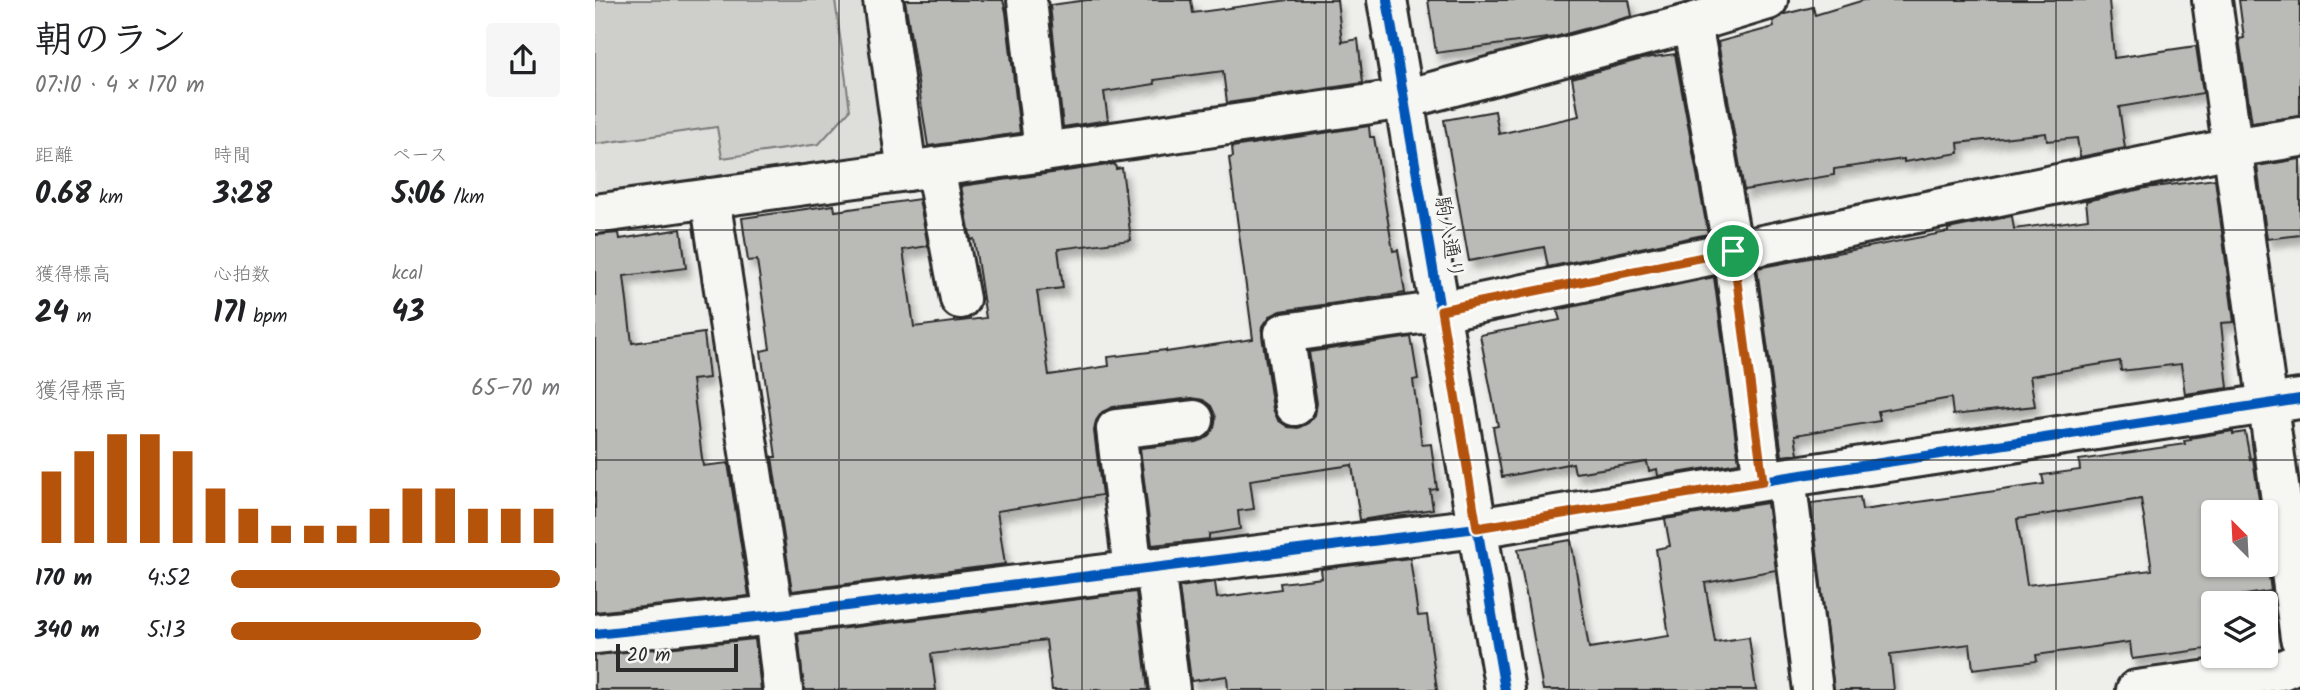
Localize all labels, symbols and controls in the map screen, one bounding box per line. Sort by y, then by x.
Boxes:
text: 朝のラン [35,12,187,72]
button: share [486,23,560,97]
text: 07:10 · 4 × 170 m [35,68,205,104]
text: 距離 [35,141,73,171]
text: 時間 [213,141,251,171]
text: ペース [392,141,448,171]
text: 0.68 [35,171,91,219]
text: 3:28 [213,171,272,219]
text: 5:06 [392,171,446,219]
text: km [91,183,123,213]
text: /km [446,183,484,213]
street label: 駒八通り [1424,194,1472,282]
pin [1703,221,1763,281]
icon: arrive [1714,232,1752,270]
text: kcal [392,259,423,289]
text: 獲得標高 [35,260,111,290]
text: 心拍数 [213,260,270,290]
text: 43 [392,289,424,337]
text: 24 [35,290,69,338]
text: 171 [213,290,246,338]
text: m [69,302,92,332]
text: bpm [246,302,287,332]
text: 65–70 m [471,371,560,407]
text: 獲得標高 [35,374,127,410]
north arrow [2201,500,2279,578]
map controls [2201,500,2278,668]
text: 170 m [35,561,92,597]
text: 4:52 [147,561,191,597]
button: layers [2201,591,2278,668]
text: 340 m [35,613,100,649]
text: 5:13 [147,613,185,649]
scale bar [616,641,739,673]
text: 20 m [627,641,670,671]

